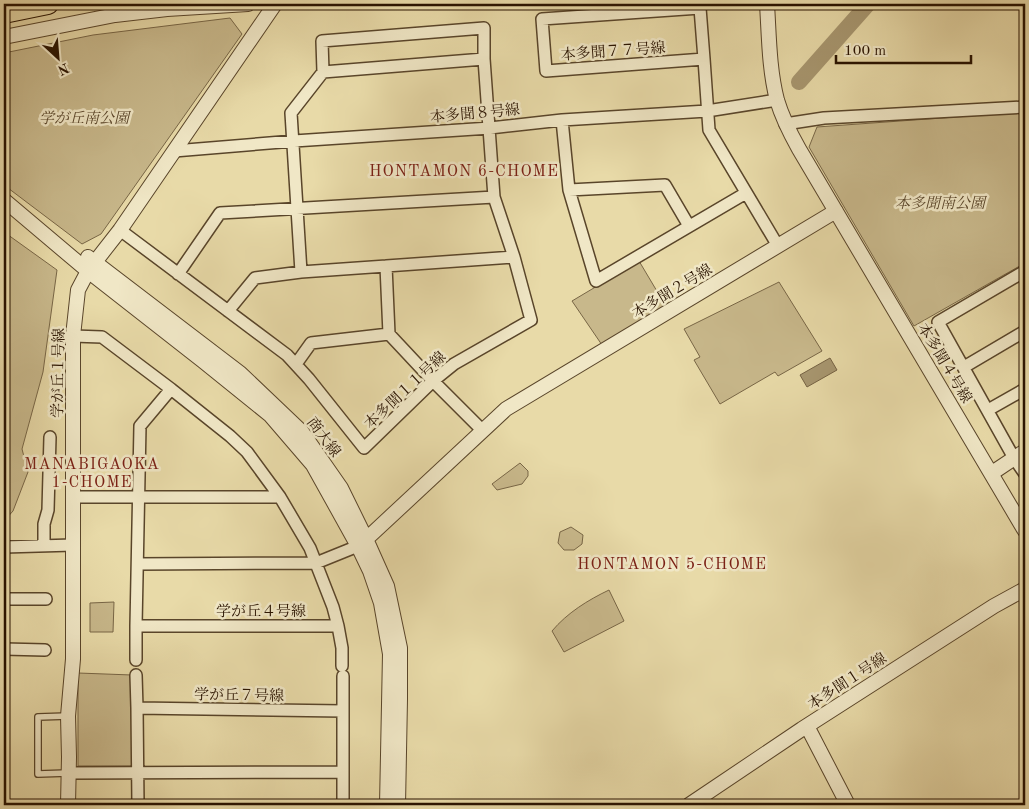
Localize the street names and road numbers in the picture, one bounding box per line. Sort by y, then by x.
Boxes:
street label: 本多聞７７号線 [560,39,666,64]
street label: 本多聞８号線 [429,101,521,126]
street label: 本多聞２号線 [629,261,715,322]
street label: 本多聞４号線 [914,320,975,406]
street label: 学が丘１号線 [49,328,68,418]
street label: 本多聞１１号線 [361,348,450,432]
street label: 商大線 [303,414,344,460]
street label: 学が丘４号線 [216,603,306,620]
street label: 本多聞１号線 [805,650,890,713]
street label: 学が丘７号線 [194,686,284,705]

